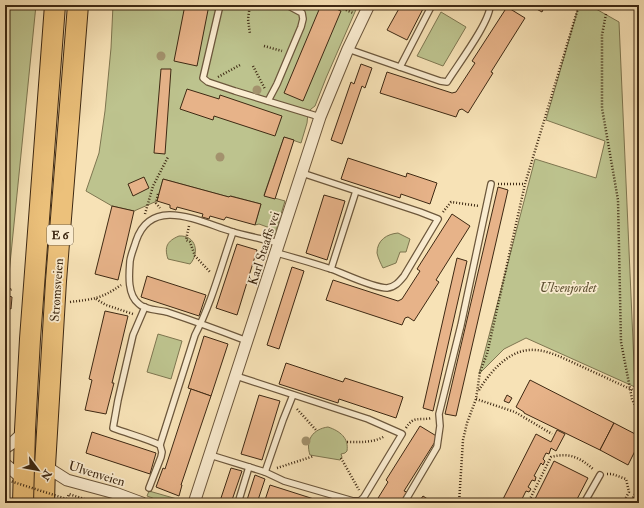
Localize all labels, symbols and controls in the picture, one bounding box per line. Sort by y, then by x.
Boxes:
street label: Karl Staaffs vei [245,209,284,287]
road number: E 6 [47,225,73,245]
street label: Strømsveien [47,258,67,322]
park label: Ulvenjordet [540,280,598,296]
north arrow [18,450,58,490]
street label: Ulvenveien [67,458,127,490]
text: N [37,467,55,484]

